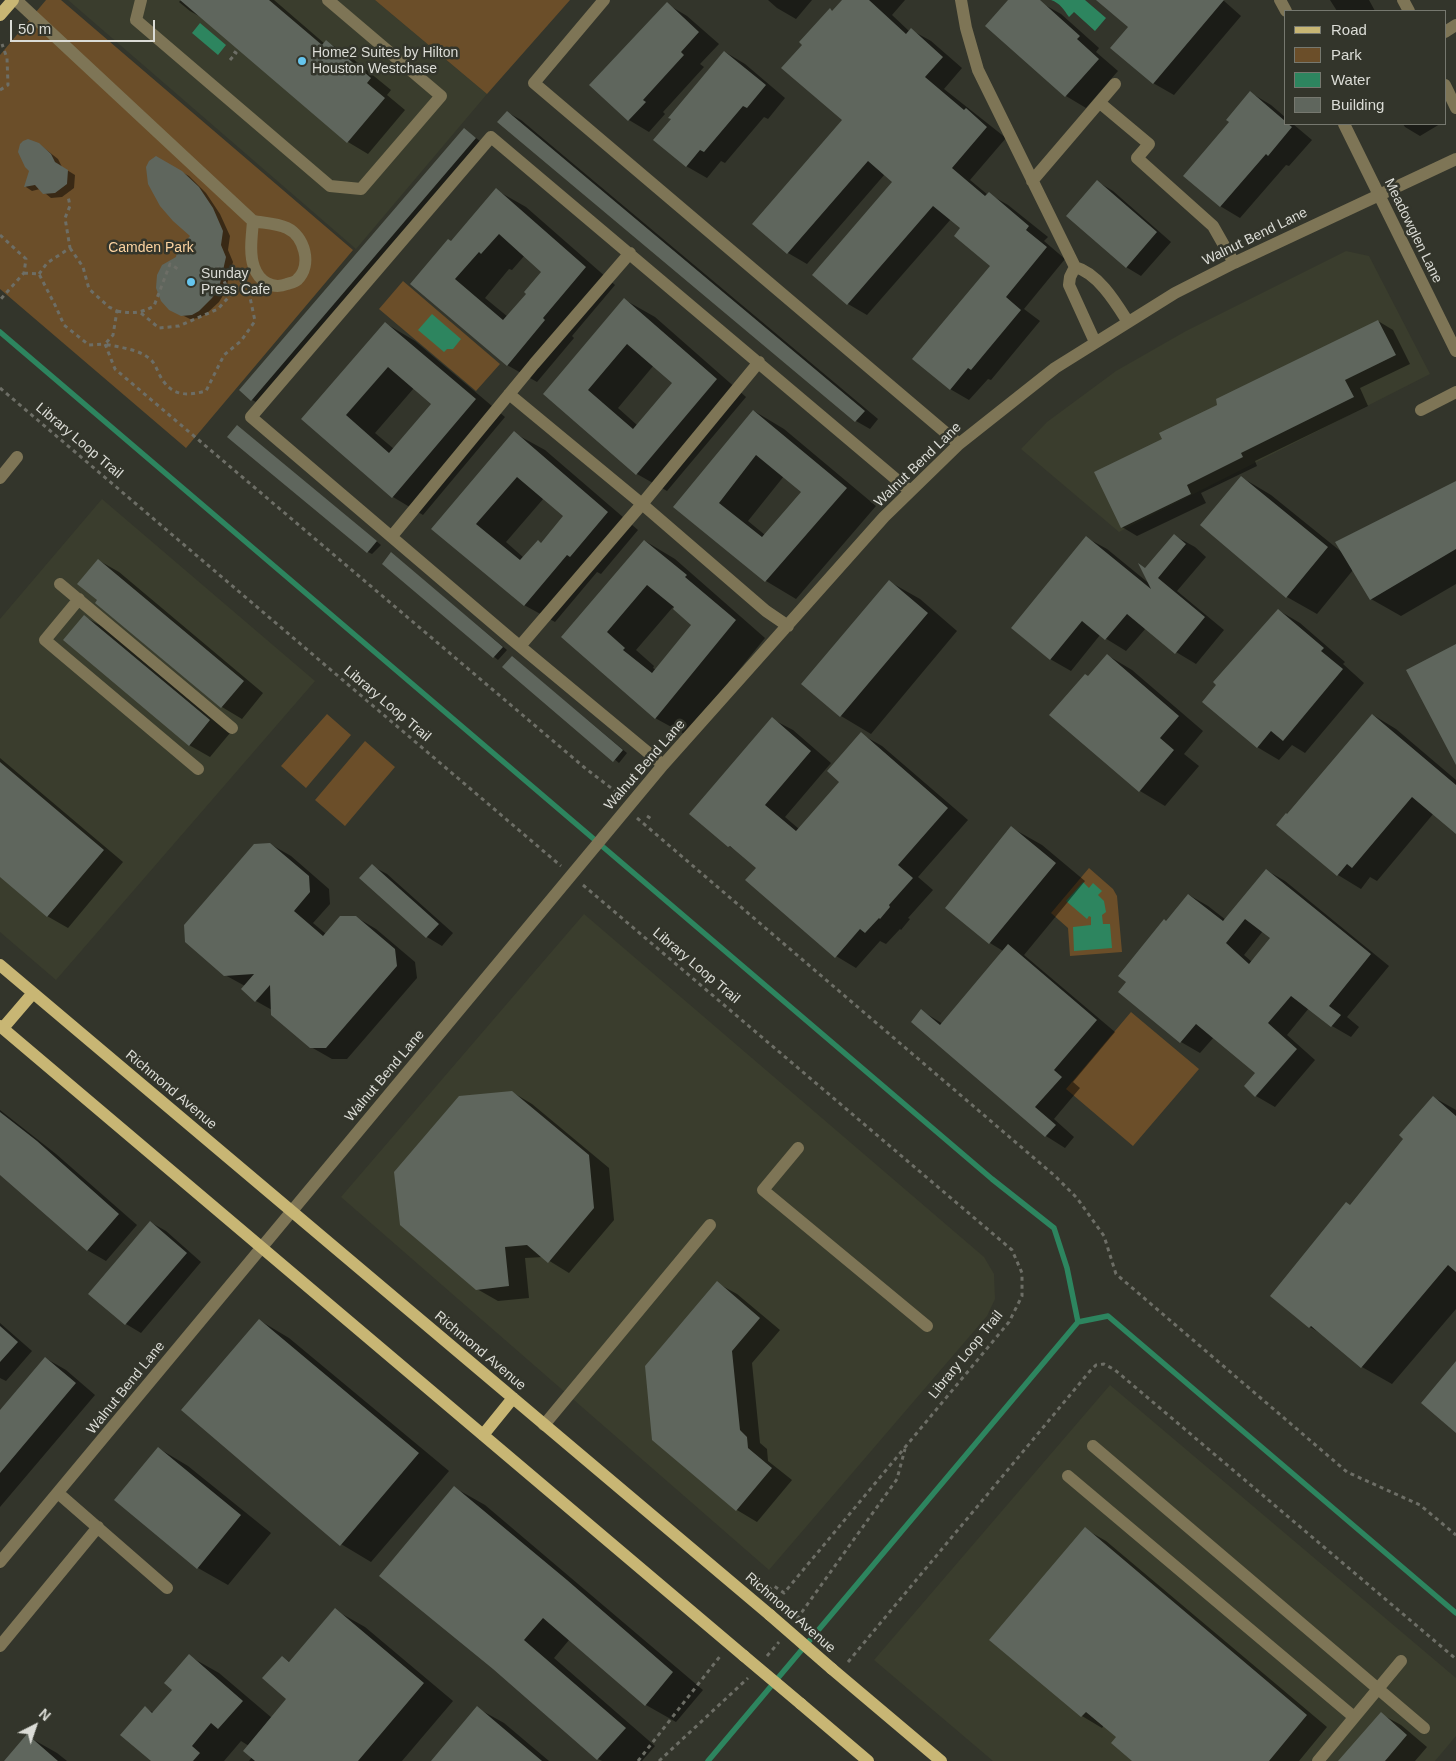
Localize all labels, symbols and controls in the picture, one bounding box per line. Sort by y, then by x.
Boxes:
scale bar [12,10,158,42]
legend [1284,10,1446,125]
text: 50 m [18,20,51,37]
text: Road [1331,21,1367,38]
place label: Home2 Suites by Hilton Houston Westchase [312,45,458,78]
text: Park [1331,46,1362,63]
marker: Home2 Suites by Hilton Houston Westchase [296,55,308,67]
text: Water [1331,71,1370,88]
text: Building [1331,96,1384,113]
street label: Meadowglen Lane [1380,176,1446,286]
street label: Walnut Bend Lane [1200,204,1310,270]
park label: Camden Park [108,240,194,256]
place label: Sunday Press Cafe [201,266,270,298]
marker: Sunday Press Cafe [185,276,197,288]
street label: Library Loop Trail [32,400,126,482]
street label: Walnut Bend Lane [871,419,965,511]
street label: Library Loop Trail [340,663,434,745]
street label: Walnut Bend Lane [601,716,689,814]
street label: Library Loop Trail [649,925,743,1007]
street label: Walnut Bend Lane [342,1027,428,1125]
street label: Richmond Avenue [122,1047,220,1133]
street label: Richmond Avenue [431,1308,529,1394]
street label: Library Loop Trail [925,1308,1007,1402]
street label: Walnut Bend Lane [83,1338,169,1438]
street label: Richmond Avenue [741,1569,839,1657]
north arrow [10,1701,60,1751]
text: N [36,1705,54,1724]

